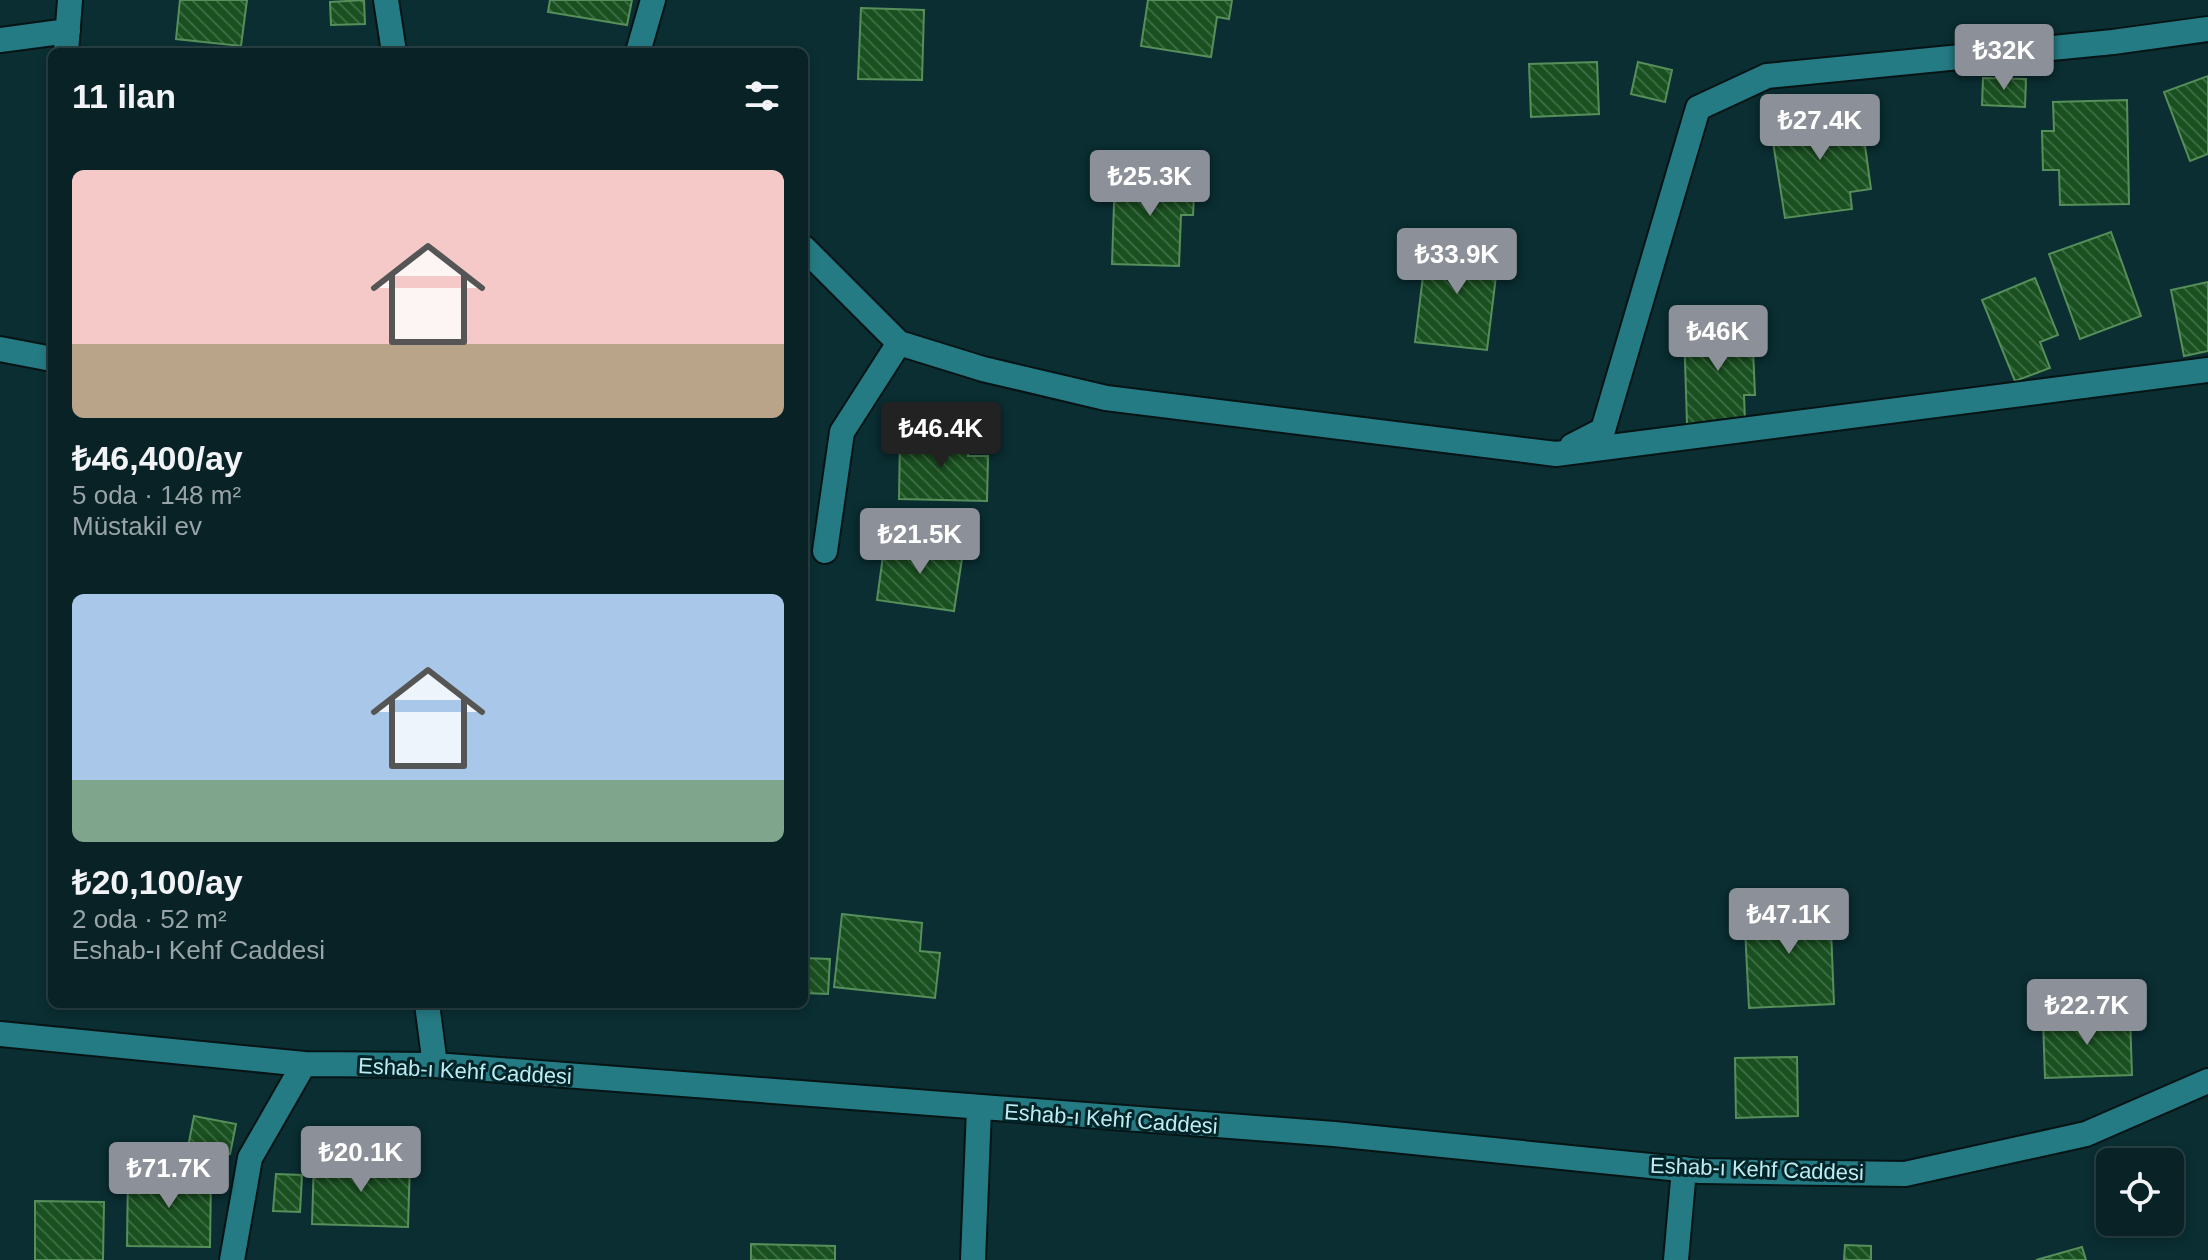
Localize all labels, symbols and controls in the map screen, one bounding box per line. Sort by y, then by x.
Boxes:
pin: ₺32K [1957,24,2051,92]
text: ₺32K [1973,35,2035,65]
icon: filters [740,74,784,118]
text: 11 ilan [72,77,176,115]
pin: ₺27.4K [1755,94,1885,162]
text: ₺27.4K [1778,105,1862,135]
pin: ₺25.3K [1085,150,1215,218]
text: ₺25.3K [1108,161,1192,191]
icon: home [356,222,500,366]
pin: ₺33.9K [1392,228,1522,296]
text: ₺33.9K [1415,239,1499,269]
pin: ₺46K [1671,305,1765,373]
text: ₺46K [1687,316,1749,346]
pin: ₺46.4K [876,402,1006,470]
text: ₺46.4K [899,413,983,443]
text: ₺46,400/ay [72,439,243,477]
text: 5 oda · 148 m² [72,480,241,510]
pin: ₺21.5K [855,508,985,576]
text: Müstakil ev [72,511,202,541]
text: ₺21.5K [878,519,962,549]
icon: home [356,646,500,790]
text: ₺20,100/ay [72,863,243,901]
pin: ₺47.1K [1724,888,1854,956]
text: ₺47.1K [1747,899,1831,929]
text: 2 oda · 52 m² [72,904,227,934]
text: Eshab-ı Kehf Caddesi [72,935,325,965]
pin: ₺22.7K [2022,979,2152,1047]
text: ₺22.7K [2045,990,2129,1020]
street label: Eshab-ı Kehf Caddesi [357,1053,573,1089]
street label: Eshab-ı Kehf Caddesi [1003,1099,1219,1139]
pin: ₺20.1K [296,1126,426,1194]
text: ₺20.1K [319,1137,403,1167]
pin: ₺71.7K [104,1142,234,1210]
map controls [2096,1148,2184,1236]
button: locate [2096,1148,2184,1236]
text: ₺71.7K [127,1153,211,1183]
street label: Eshab-ı Kehf Caddesi [1650,1153,1864,1185]

